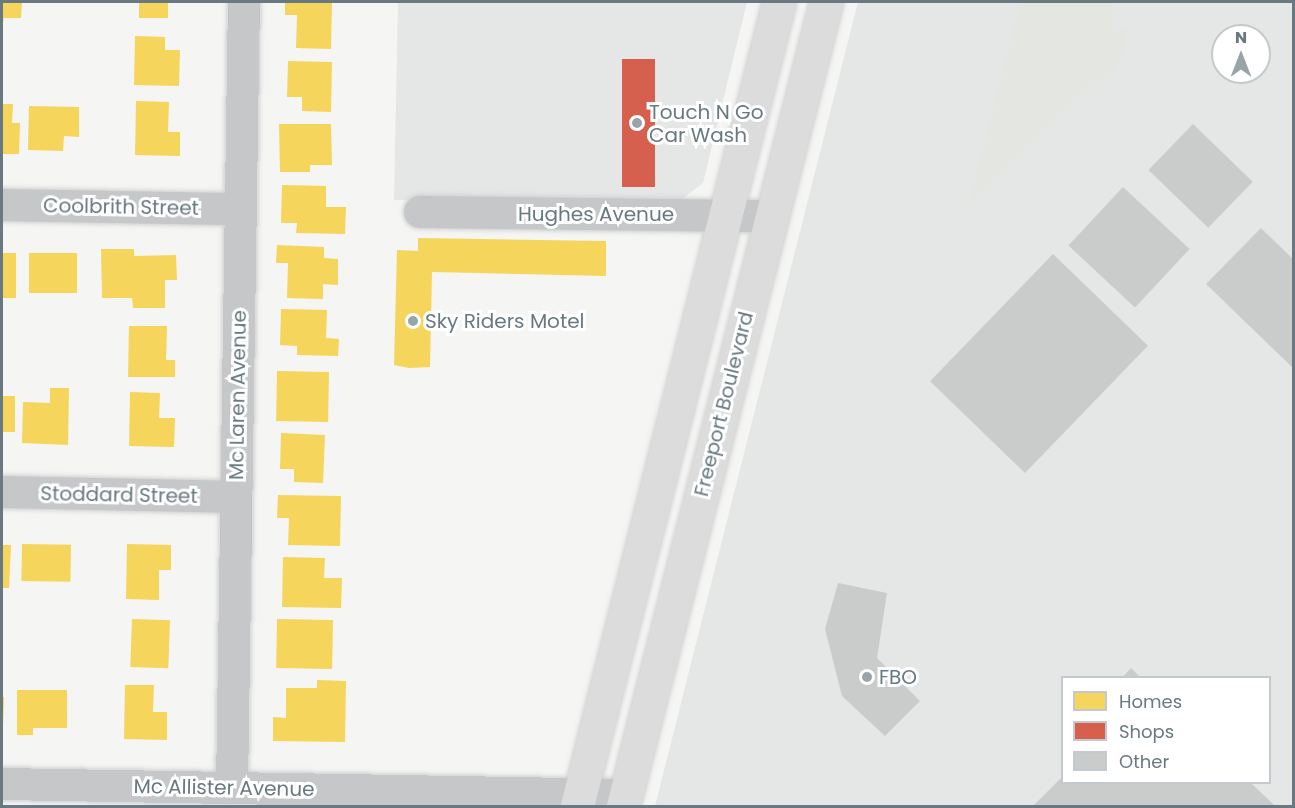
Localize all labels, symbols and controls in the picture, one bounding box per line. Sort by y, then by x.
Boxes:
north arrow [1211,24,1271,84]
text: N [1235,26,1247,49]
place label: Touch N Go Car Wash [649,100,763,147]
marker: Touch N Go Car Wash [630,116,644,130]
street label: Coolbrith Street [43,194,199,220]
street label: Hughes Avenue [518,202,674,226]
place label: Sky Riders Motel [425,309,584,333]
street label: Freeport Boulevard [689,309,759,499]
street label: Mc Laren Avenue [225,310,251,480]
marker: Sky Riders Motel [406,314,420,328]
street label: Stoddard Street [40,482,198,508]
place label: FBO [879,665,917,689]
marker: FBO [860,670,874,684]
legend [1061,676,1271,784]
text: Homes [1119,689,1182,714]
text: Shops [1119,719,1174,744]
text: Other [1119,749,1169,774]
street label: Mc Allister Avenue [133,774,315,802]

